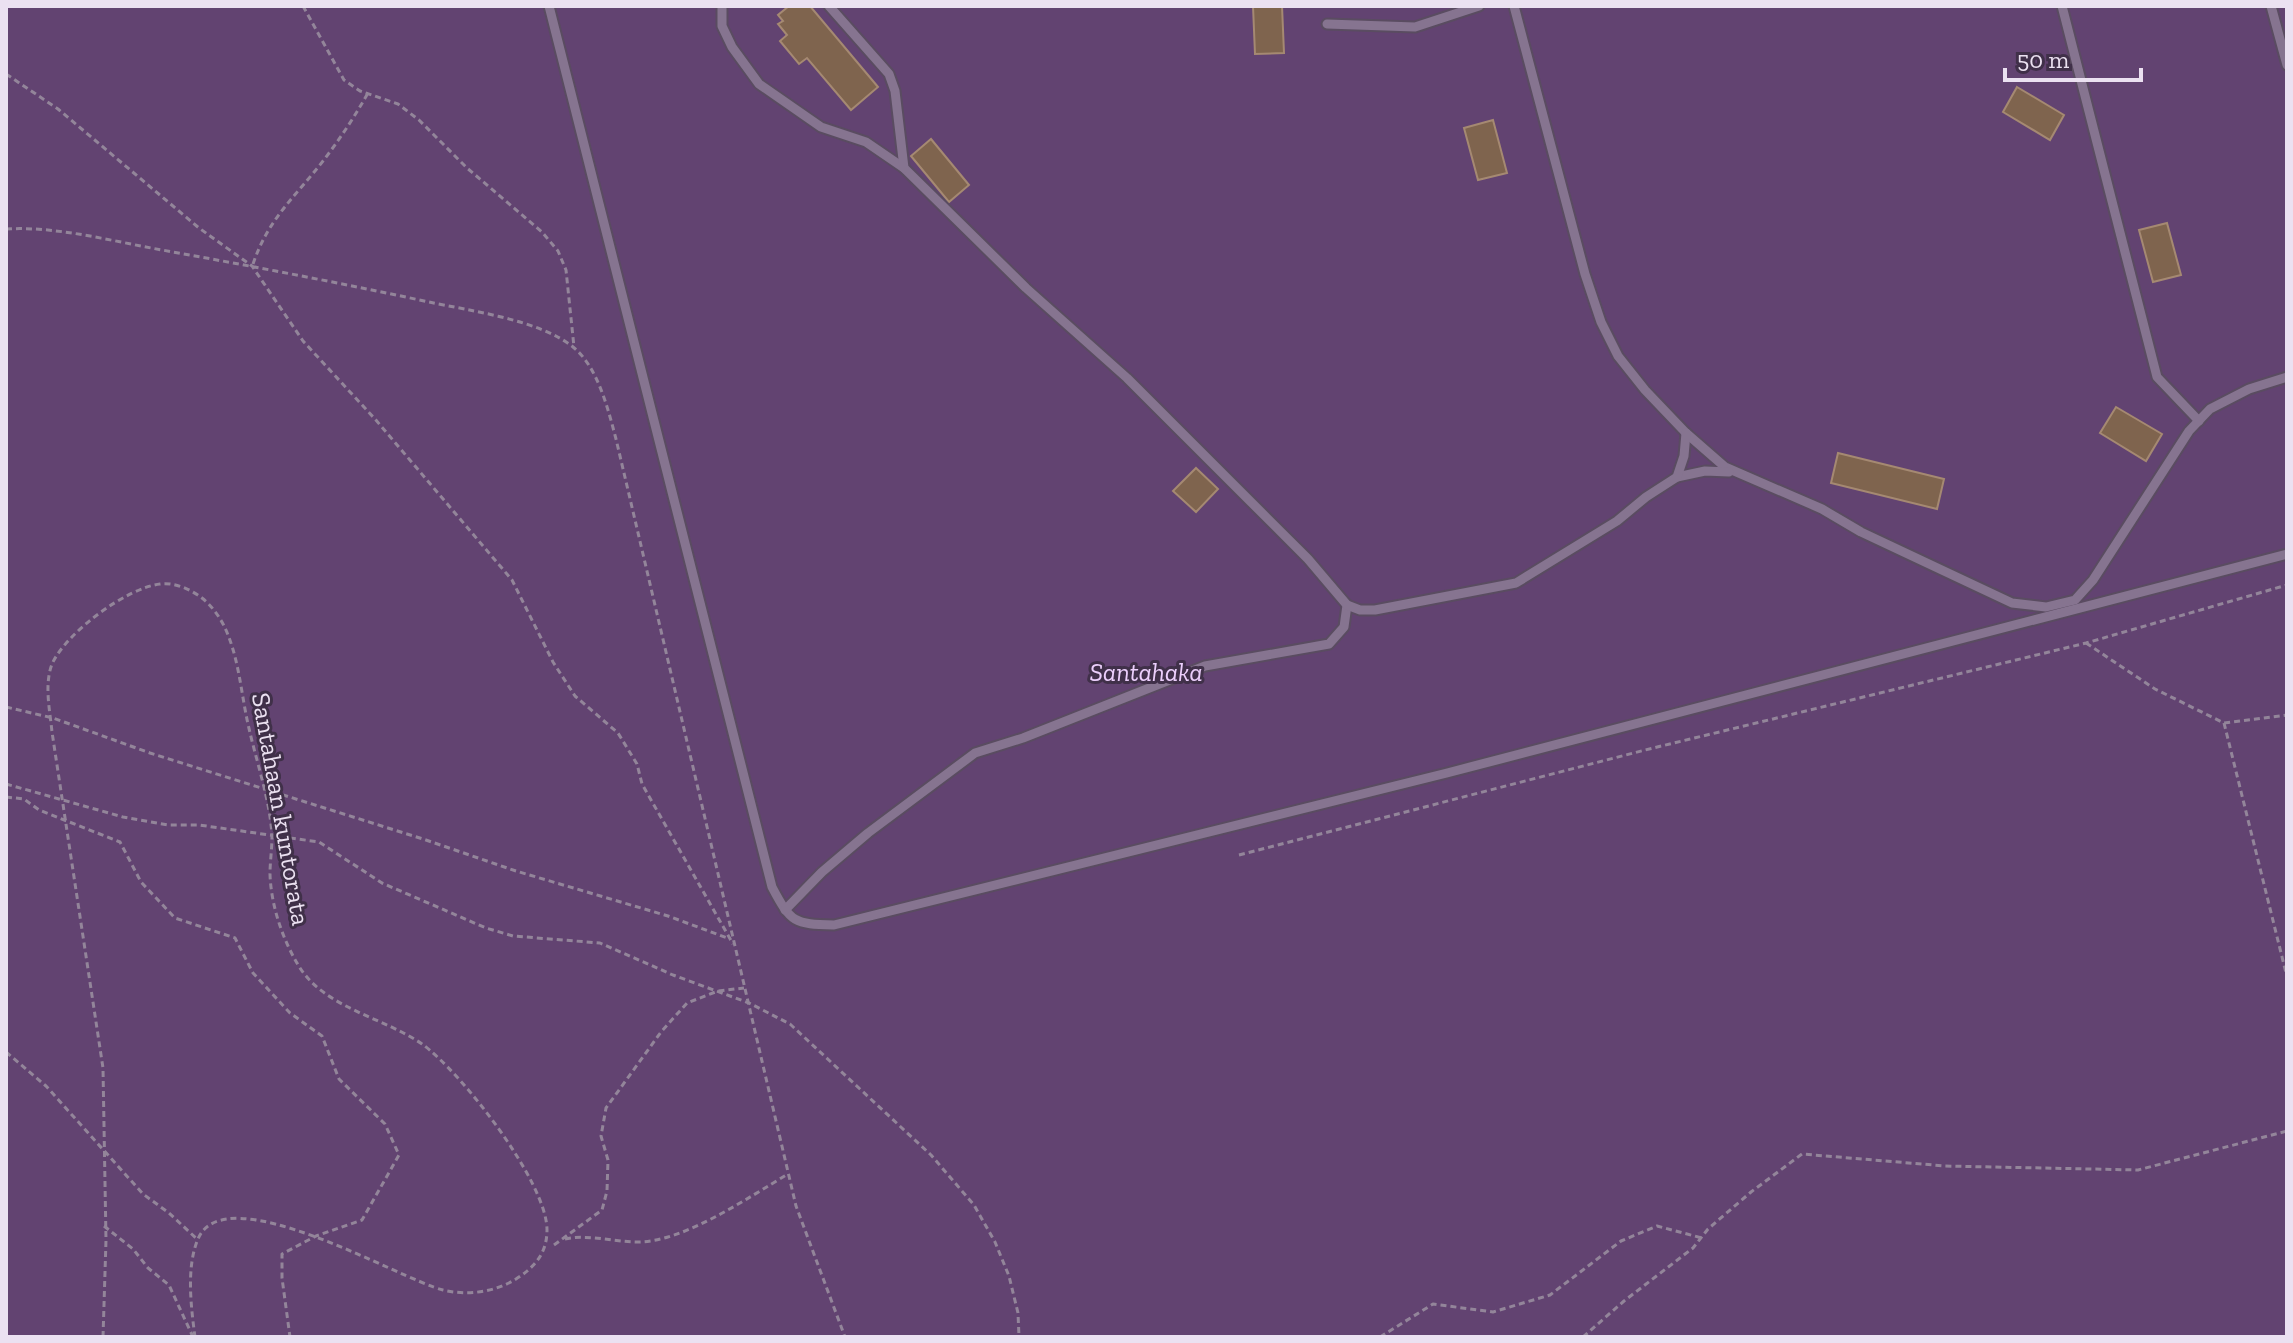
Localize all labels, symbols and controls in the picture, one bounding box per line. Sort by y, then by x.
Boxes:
scale bar [2005,32,2141,82]
text: 50 m [2017,45,2070,74]
park label: Santahaka [1089,656,1203,688]
street label: Santahaan kuntorata [245,690,317,928]

